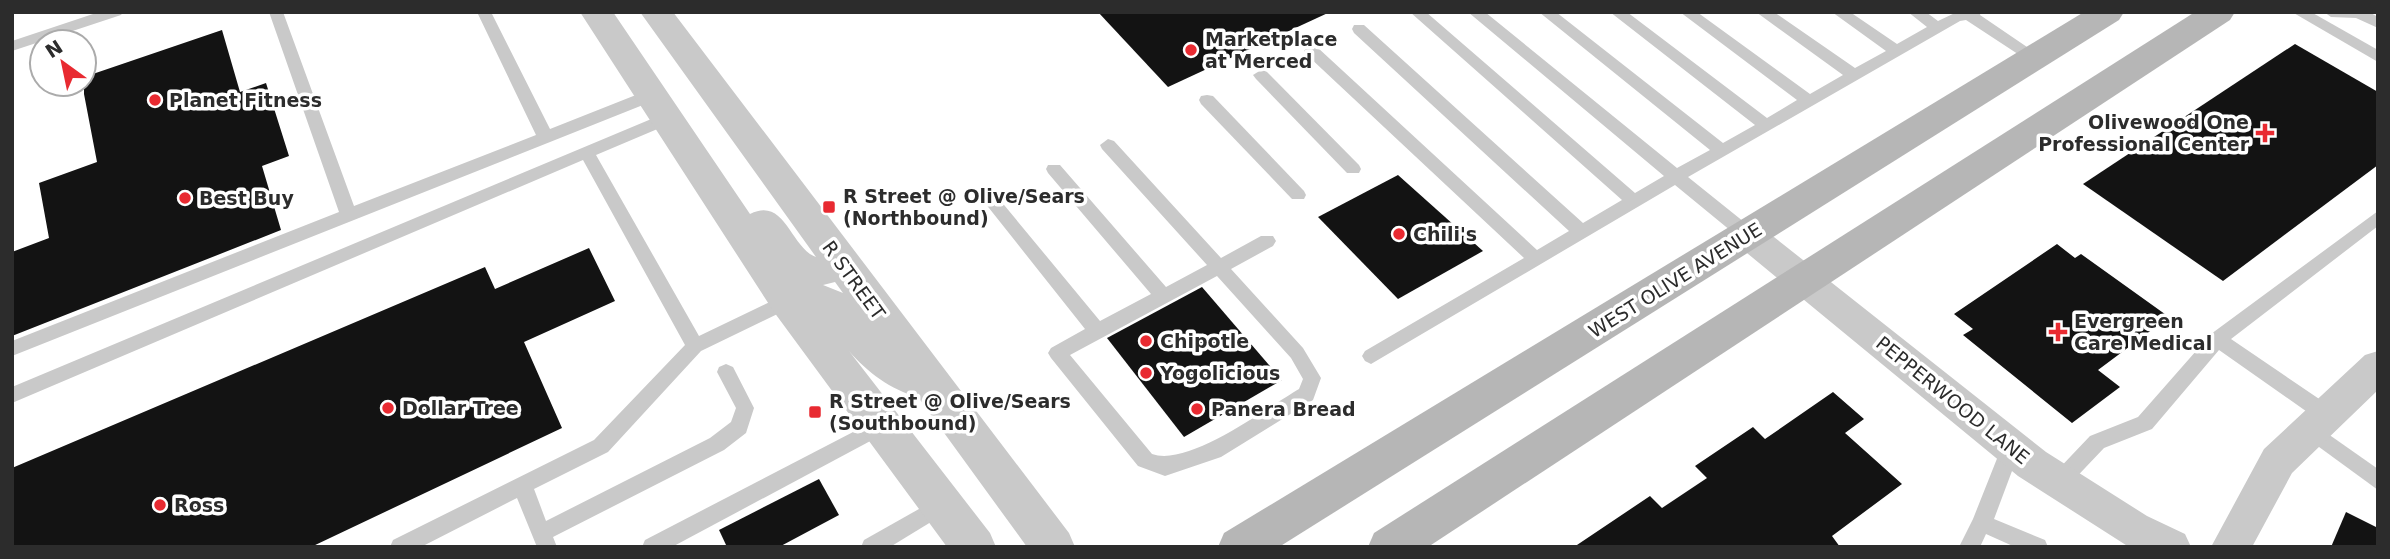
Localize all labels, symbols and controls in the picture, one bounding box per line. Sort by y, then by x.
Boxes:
north arrow [28,28,98,98]
place label: Marketplace at Merced [1205,28,1337,72]
text: N [41,35,66,62]
marker: Marketplace at Merced [1183,42,1199,58]
place label: Planet Fitness [169,89,322,111]
marker: Planet Fitness [147,92,163,108]
place label: Olivewood One Professional Center [2038,111,2250,155]
marker: Olivewood One Professional Center [2255,123,2275,143]
place label: R Street @ Olive/Sears (Northbound) [843,185,1085,229]
place label: Best Buy [199,187,294,209]
marker: Best Buy [177,190,193,206]
marker: R Street @ Olive/Sears (Northbound) [821,199,837,215]
street label: WEST OLIVE AVENUE [1585,218,1765,342]
place label: Chili's [1413,223,1477,245]
marker: Chili's [1391,226,1407,242]
street label: R STREET [818,236,890,324]
place label: Evergreen Care Medical [2074,310,2212,354]
marker: Evergreen Care Medical [2048,322,2068,342]
place label: Chipotle [1160,330,1249,352]
street label: PEPPERWOOD LANE [1872,332,2034,468]
marker: Chipotle [1138,333,1154,349]
place label: Yogolicious [1159,362,1280,384]
marker: Yogolicious [1138,365,1154,381]
place label: R Street @ Olive/Sears (Southbound) [829,390,1071,434]
place label: Dollar Tree [402,397,519,419]
place label: Panera Bread [1211,398,1356,420]
marker: Dollar Tree [380,400,396,416]
marker: Panera Bread [1189,401,1205,417]
marker: R Street @ Olive/Sears (Southbound) [807,404,823,420]
place label: Ross [174,494,224,516]
marker: Ross [152,497,168,513]

